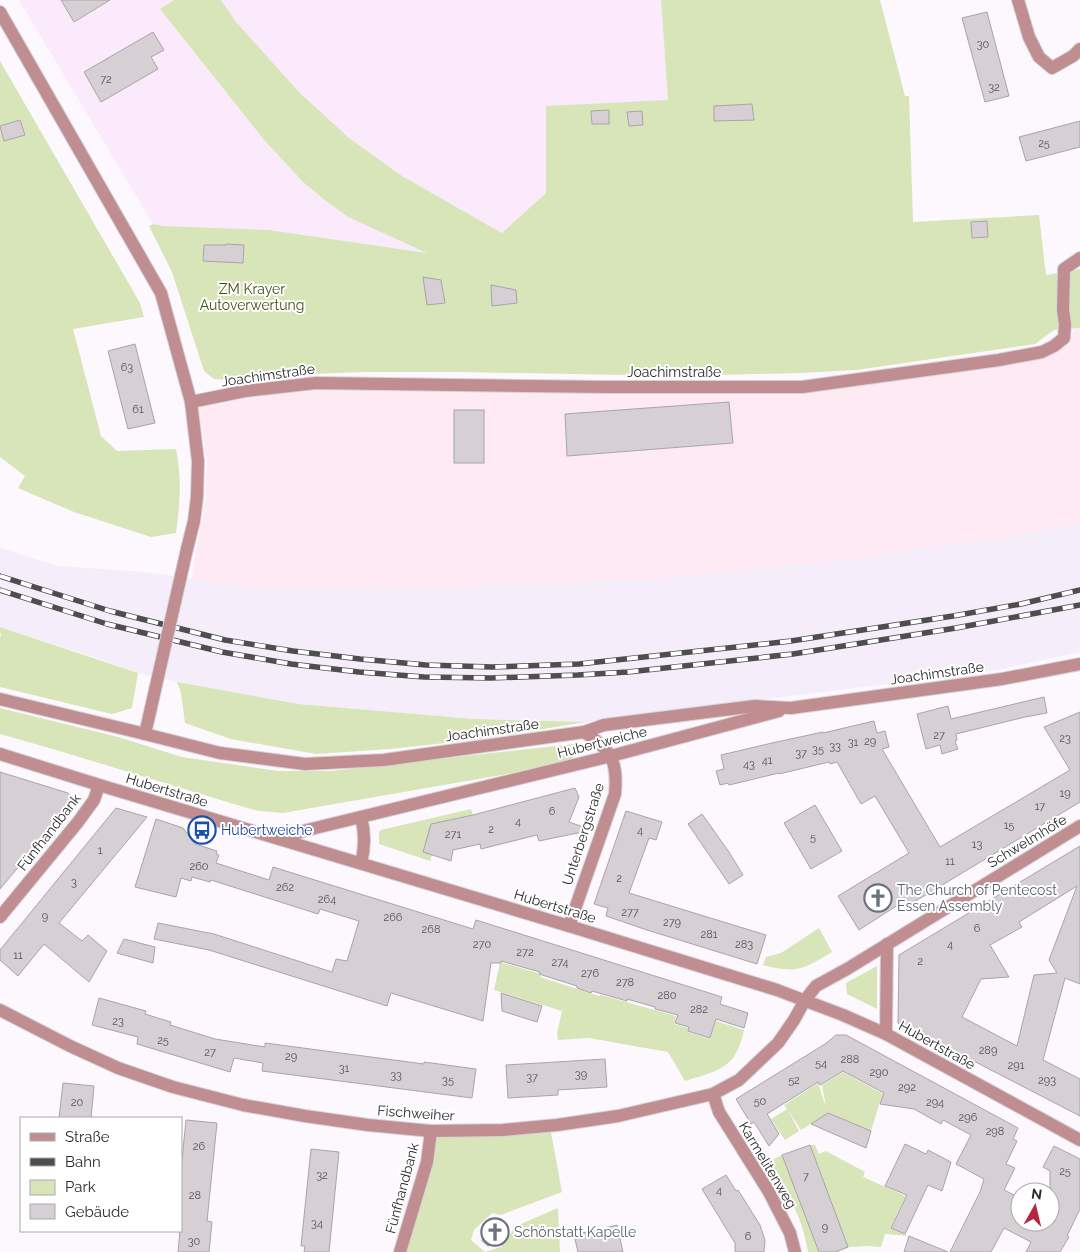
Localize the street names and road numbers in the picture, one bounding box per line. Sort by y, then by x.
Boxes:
street label: Joachimstraße [220,361,316,389]
street label: Joachimstraße [627,364,721,380]
street label: Joachimstraße [889,659,985,687]
street label: Joachimstraße [444,716,540,744]
street label: Hubertweiche [556,723,648,761]
street label: Hubertstraße [124,770,210,810]
street label: Unterbergstraße [559,781,607,887]
street label: Fünfhandbank [14,790,84,874]
street label: Schwelmhöfe [985,811,1069,871]
street label: Hubertstraße [512,886,598,926]
street label: Hubertstraße [896,1017,978,1073]
street label: Fischweiher [377,1102,455,1124]
street label: Karmelitenweg [736,1119,800,1211]
street label: Fünfhandbank [382,1140,422,1235]

